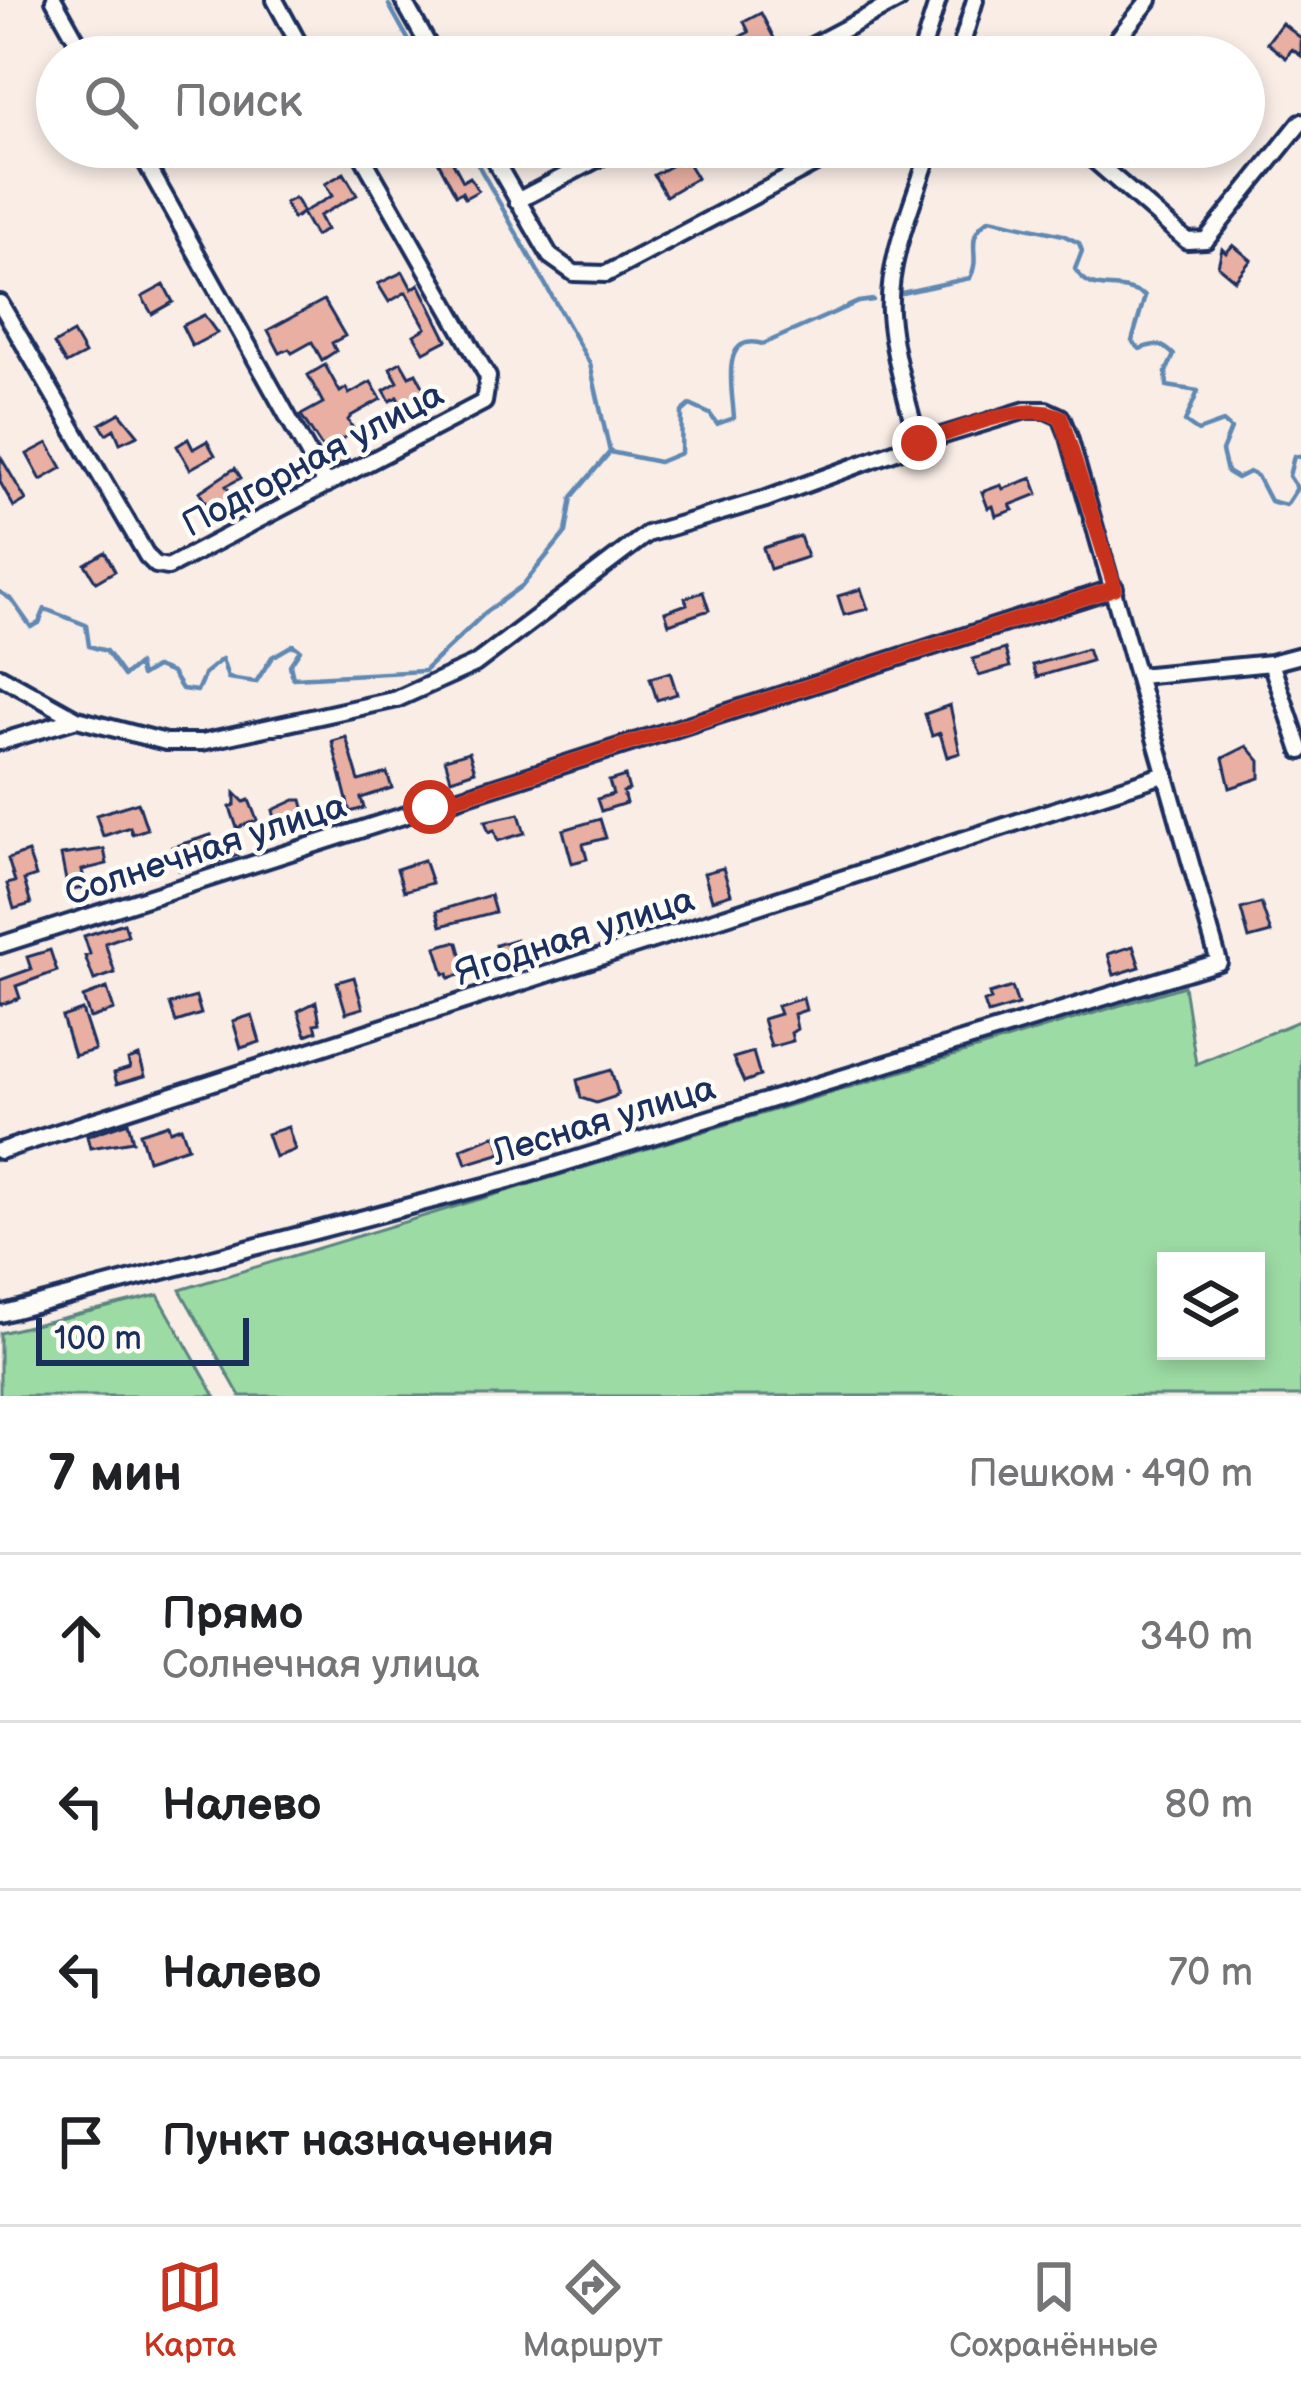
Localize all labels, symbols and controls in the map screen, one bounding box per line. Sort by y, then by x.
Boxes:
search box [36,36,1265,168]
icon: search [78,69,144,135]
text: Поиск [174,75,302,130]
street label: Подгорная улица [175,373,451,547]
route end [892,416,946,470]
route start [403,780,457,834]
street label: Солнечная улица [60,785,352,916]
street label: Ягодная улица [450,878,700,996]
street label: Лесная улица [486,1067,721,1176]
map controls [1157,1252,1265,1360]
button: layers [1157,1252,1265,1360]
scale bar [36,1312,249,1365]
text: 100 m [54,1319,142,1359]
text: 7 мин [48,1444,182,1505]
text: Пешком · 490 m [968,1451,1253,1498]
text: Прямо [162,1587,303,1642]
icon: ahead [48,1605,114,1671]
text: 340 m [1140,1614,1253,1661]
text: Солнечная улица [162,1642,480,1689]
icon: left [48,1773,114,1839]
text: Налево [162,1778,321,1833]
text: 80 m [1165,1782,1253,1829]
icon: left [48,1941,114,2007]
text: Налево [162,1946,321,2001]
text: 70 m [1168,1950,1253,1997]
icon: arrive [48,2109,114,2175]
text: Пункт назначения [162,2114,554,2169]
tab: Карта [143,2254,236,2366]
tab: Маршрут [523,2254,663,2366]
tab: Сохранённые [949,2254,1158,2366]

